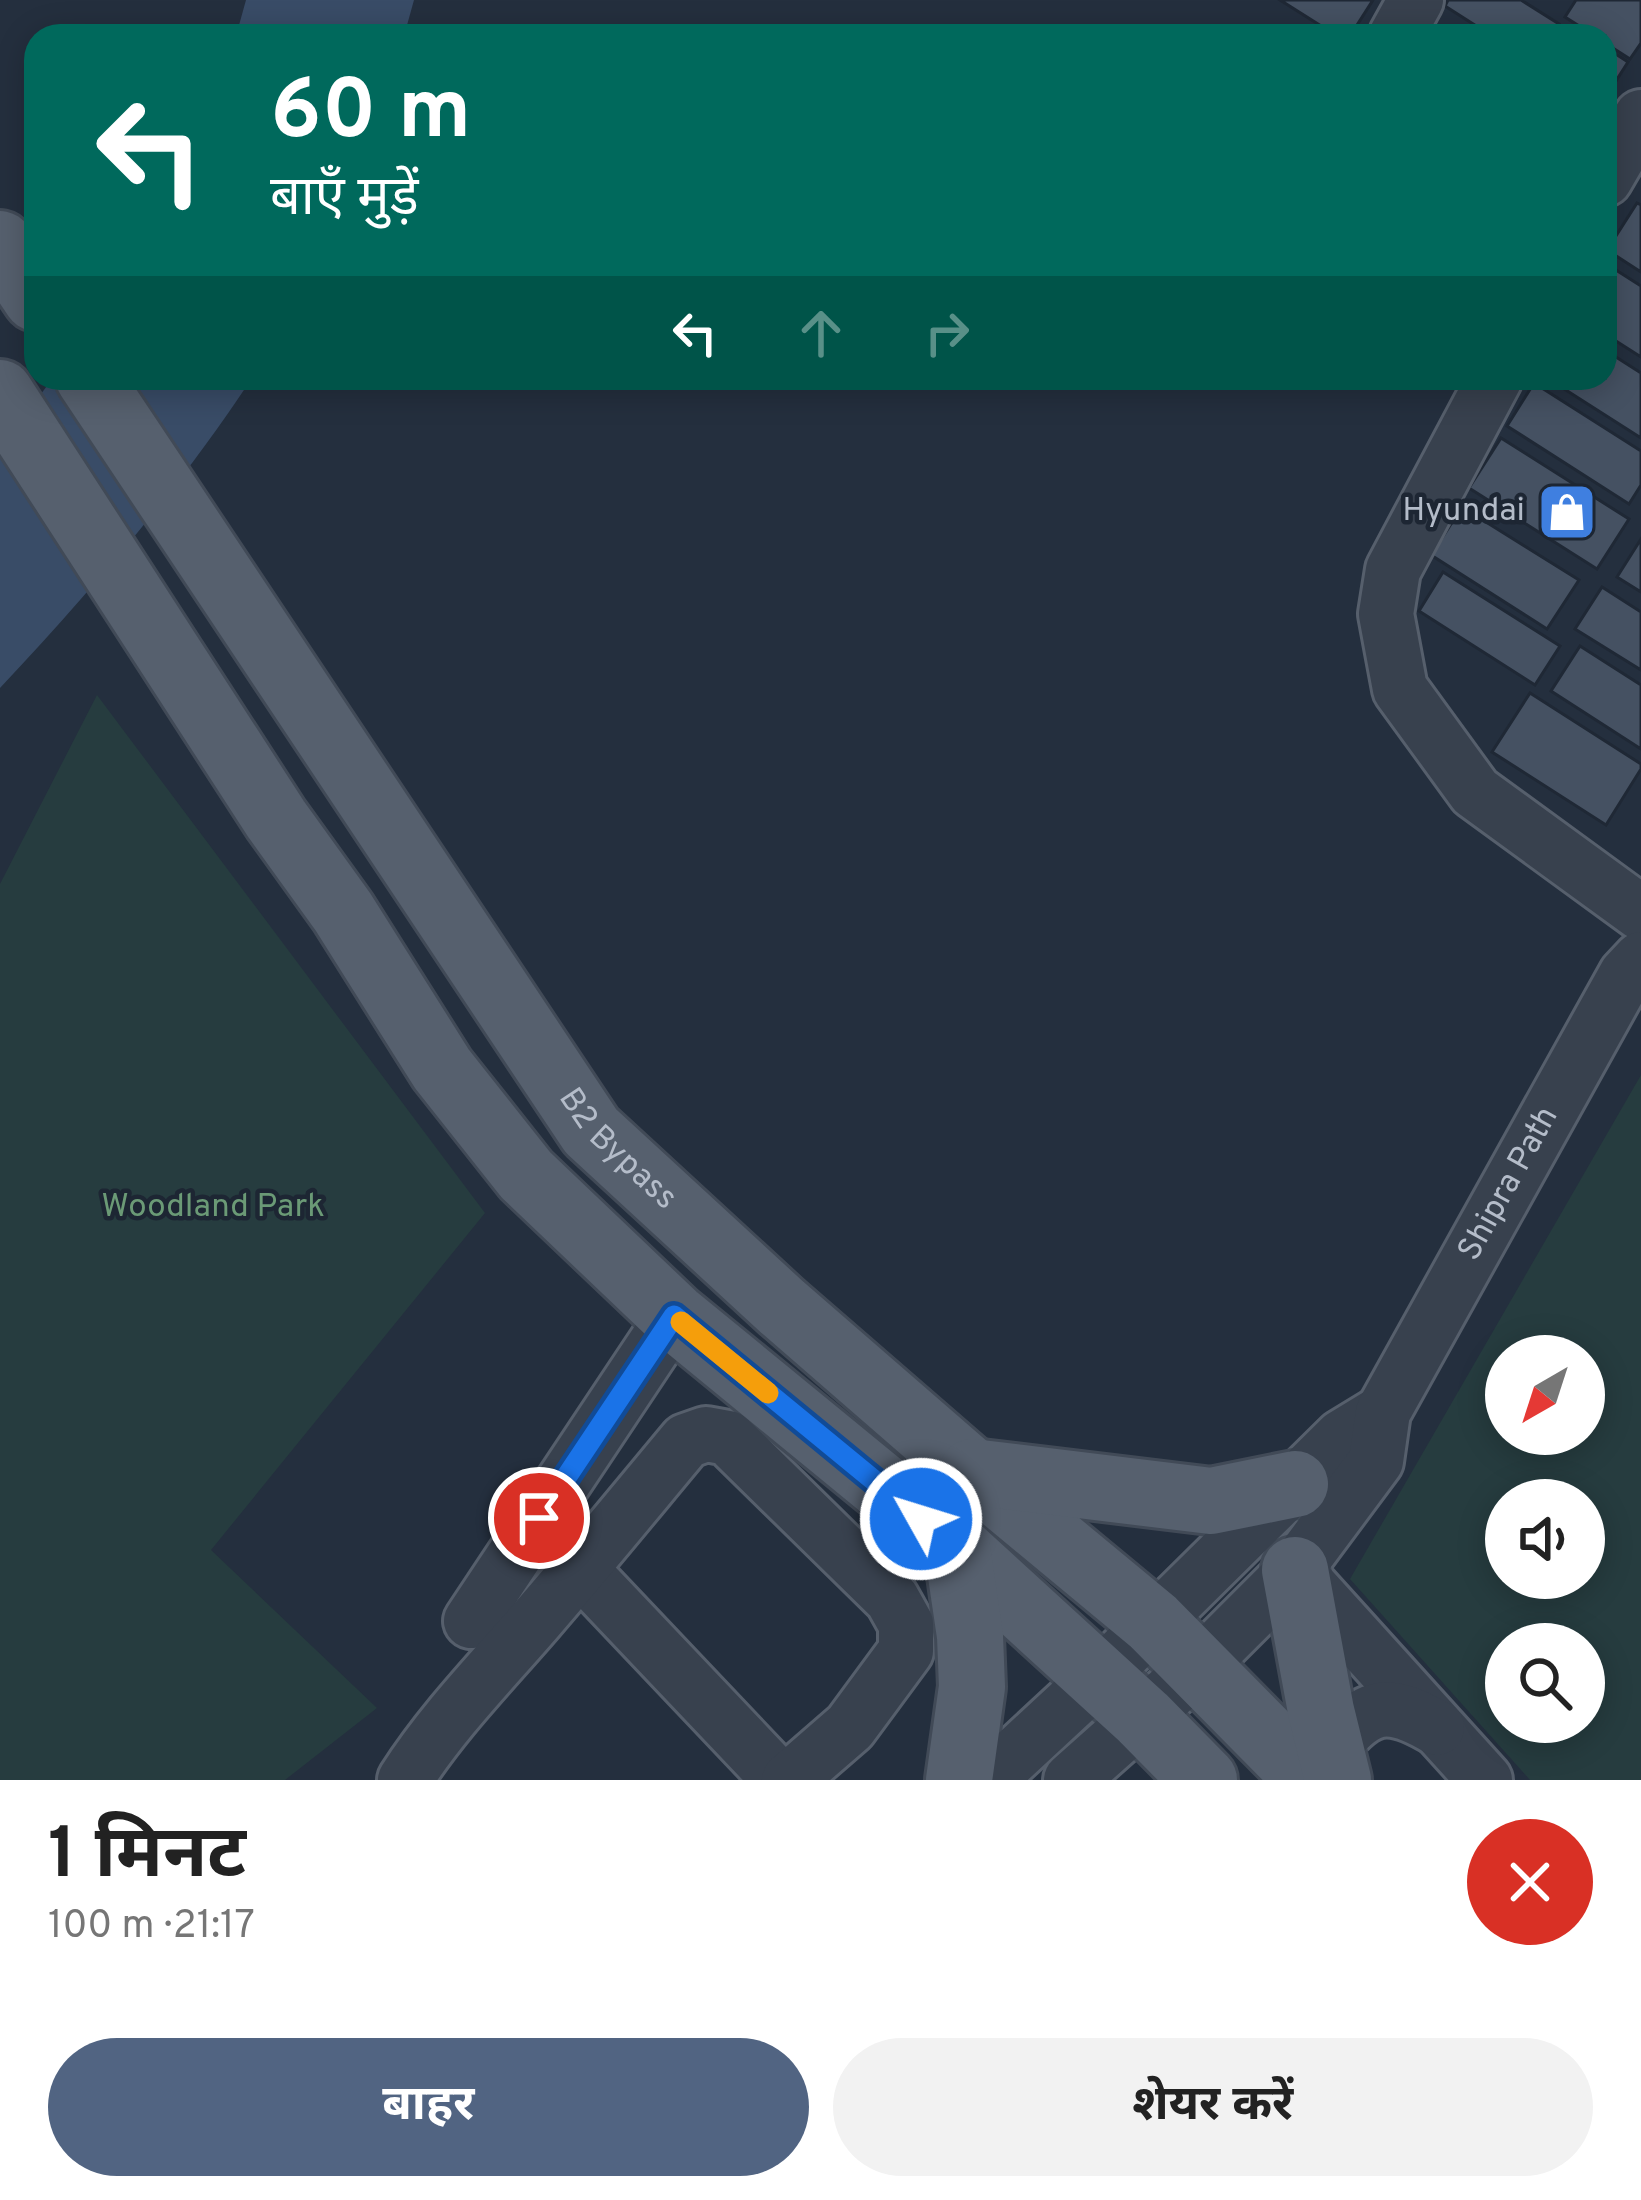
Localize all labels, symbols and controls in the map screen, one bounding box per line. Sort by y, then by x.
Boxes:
text: 60 m [270,62,471,168]
icon: left [72,72,228,228]
text: बाएँ मुड़ें [270,166,419,235]
icon: left [662,300,728,366]
icon: ahead [788,300,854,366]
icon: right [914,300,980,366]
shop icon: Hyundai [1536,481,1598,543]
place label: Hyundai [1402,491,1525,533]
street label: B2 Bypass [548,1081,685,1220]
street label: Shipra Path [1450,1100,1569,1269]
park label: Woodland Park [101,1187,325,1229]
north arrow [1485,1335,1605,1455]
map controls [1485,1335,1605,1743]
position arrow [858,1456,984,1582]
pin [488,1467,590,1569]
button: sound [1485,1479,1605,1599]
icon: arrive [506,1485,572,1551]
button: search [1485,1623,1605,1743]
text: 1 मिनट [48,1812,246,1904]
button: close [1467,1819,1593,1945]
text: 100 m · 21:17 [48,1903,255,1952]
button: बाहर [48,2038,809,2176]
button: शेयर करें [833,2038,1593,2176]

